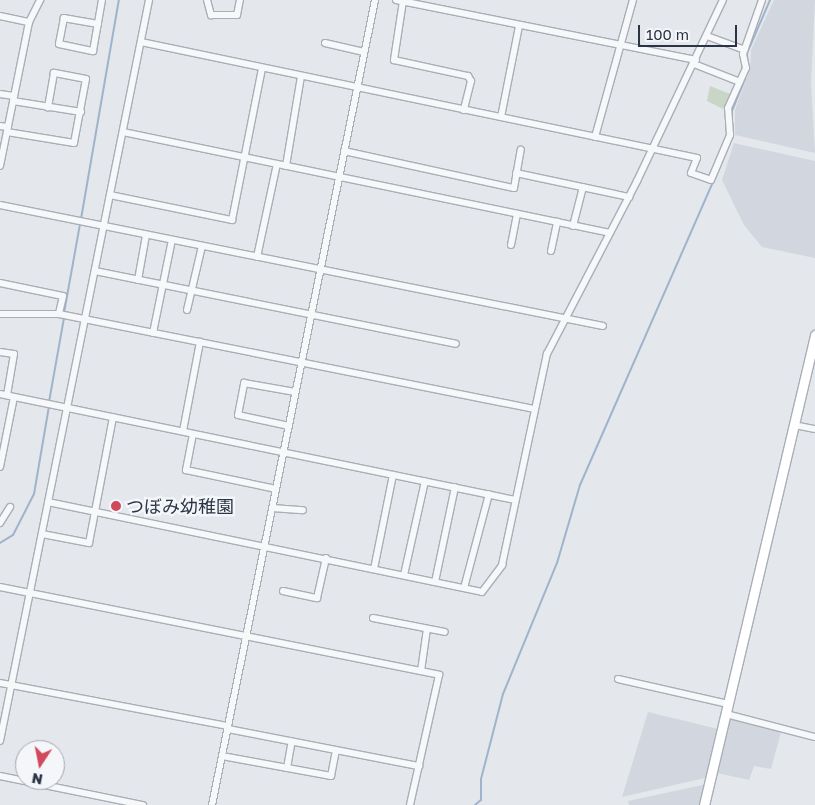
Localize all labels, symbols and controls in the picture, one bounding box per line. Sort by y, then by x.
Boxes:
scale bar [640,15,739,47]
text: 100 m [646,25,689,43]
place label: つぼみ幼稚園 [126,495,234,517]
marker: つぼみ幼稚園 [110,500,122,512]
north arrow [15,740,65,790]
text: N [30,770,44,789]

